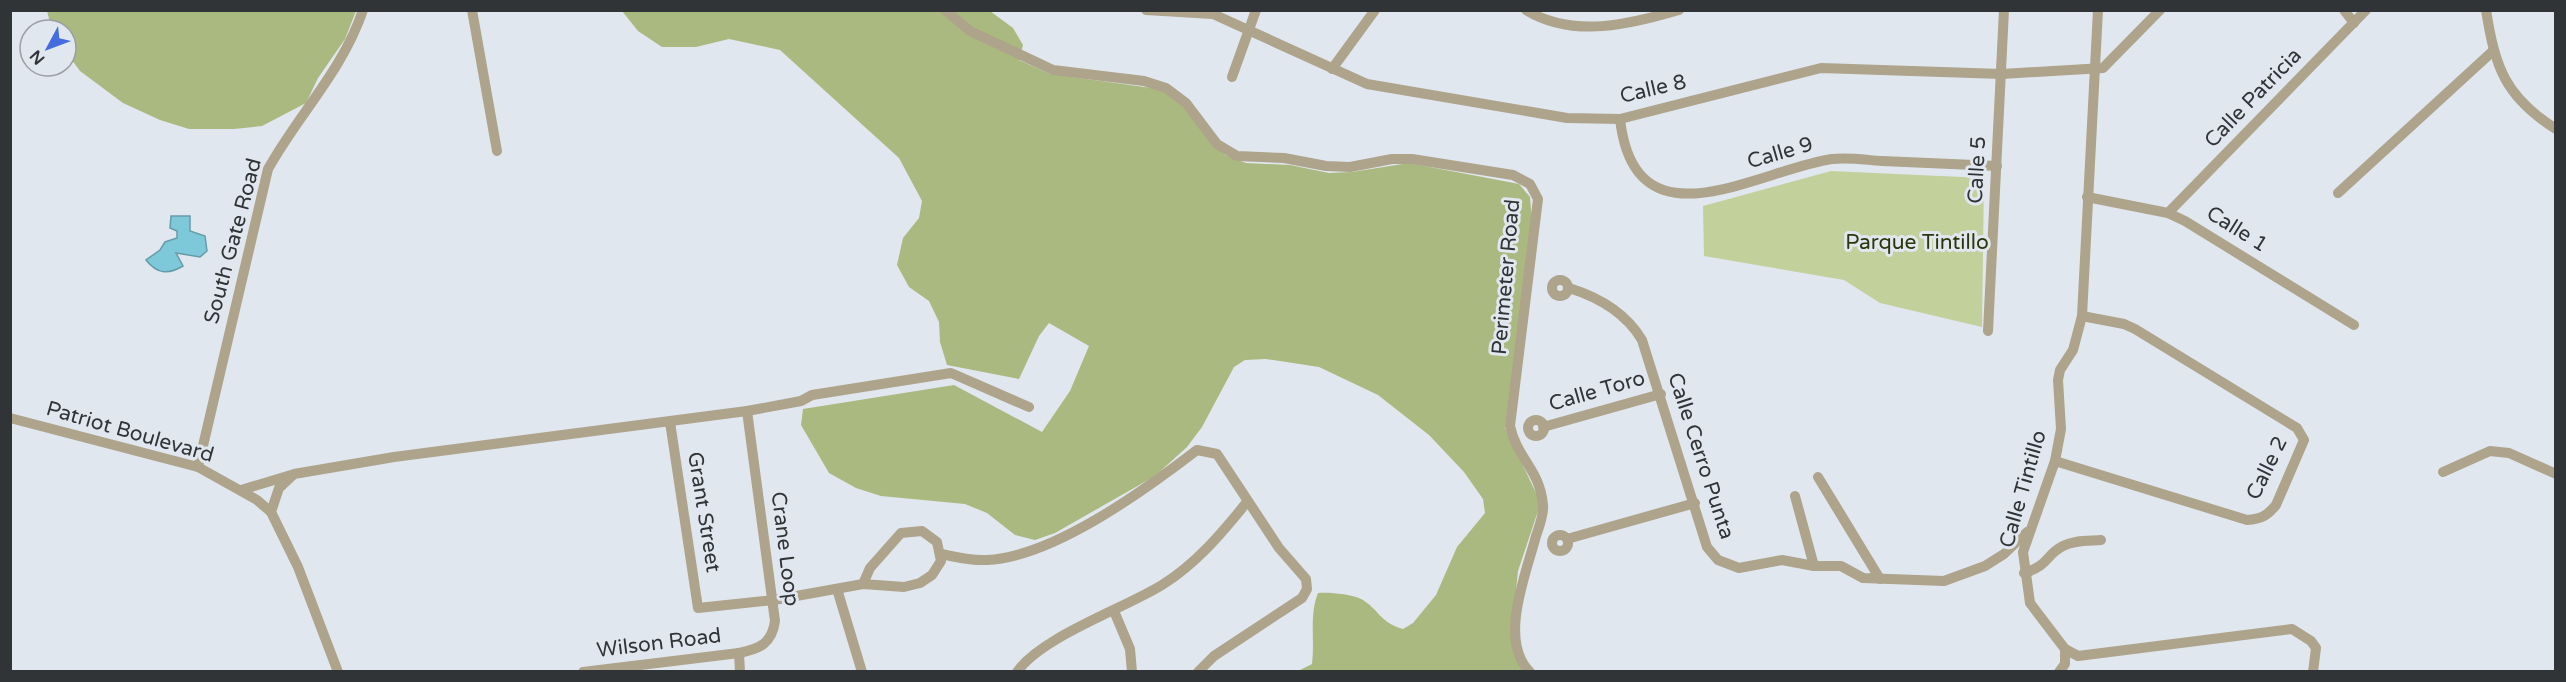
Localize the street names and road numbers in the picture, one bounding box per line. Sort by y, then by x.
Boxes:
street label: Calle Patricia [2199,43,2307,153]
street label: Calle 8 [1617,69,1689,109]
street label: Calle 9 [1744,132,1816,174]
street label: Calle 5 [1963,136,1991,204]
street label: South Gate Road [199,156,267,326]
street label: Perimeter Road [1487,198,1525,356]
street label: Calle 1 [2202,201,2272,257]
street label: Calle Toro [1546,365,1648,417]
street label: Calle Cerro Punta [1662,370,1740,542]
street label: Patriot Boulevard [43,396,217,468]
street label: Calle Tintillo [1994,427,2052,551]
street label: Calle 2 [2241,432,2293,504]
street label: Grant Street [682,450,726,574]
street label: Crane Loop [766,490,804,608]
street label: Wilson Road [595,623,723,663]

